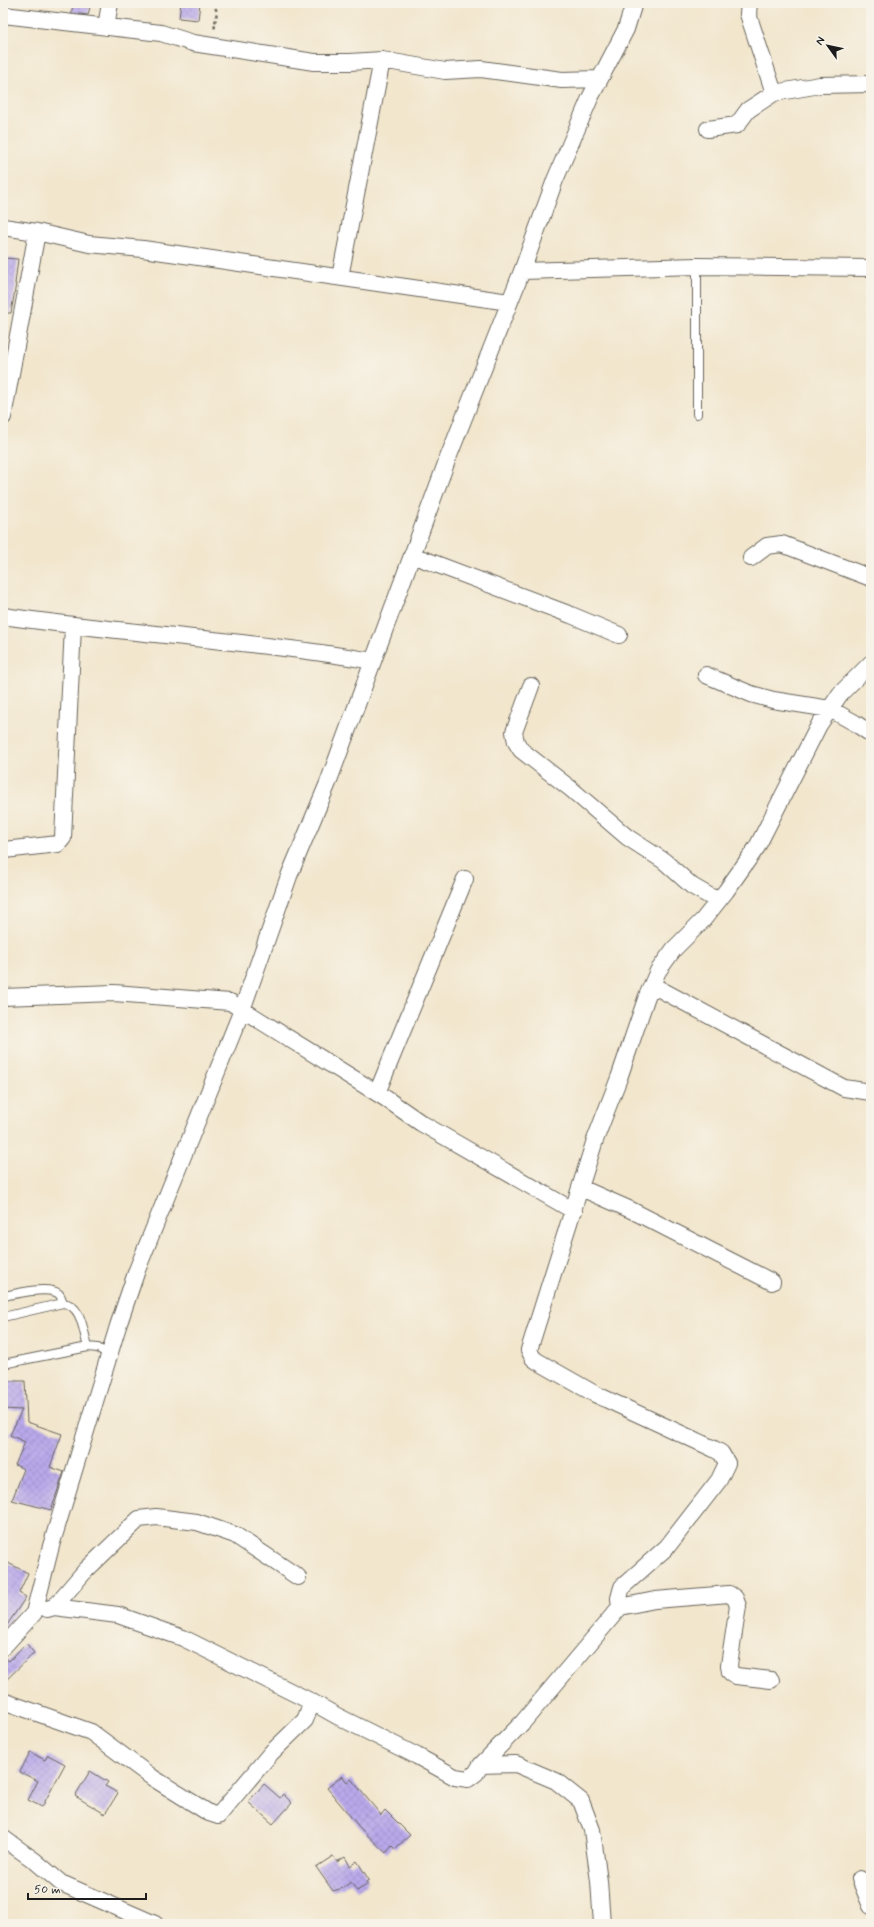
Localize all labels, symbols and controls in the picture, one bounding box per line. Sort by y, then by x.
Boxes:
north arrow [808,26,848,66]
text: N [813,34,828,48]
scale bar [28,1875,146,1901]
text: 50 m [34,1882,61,1898]

